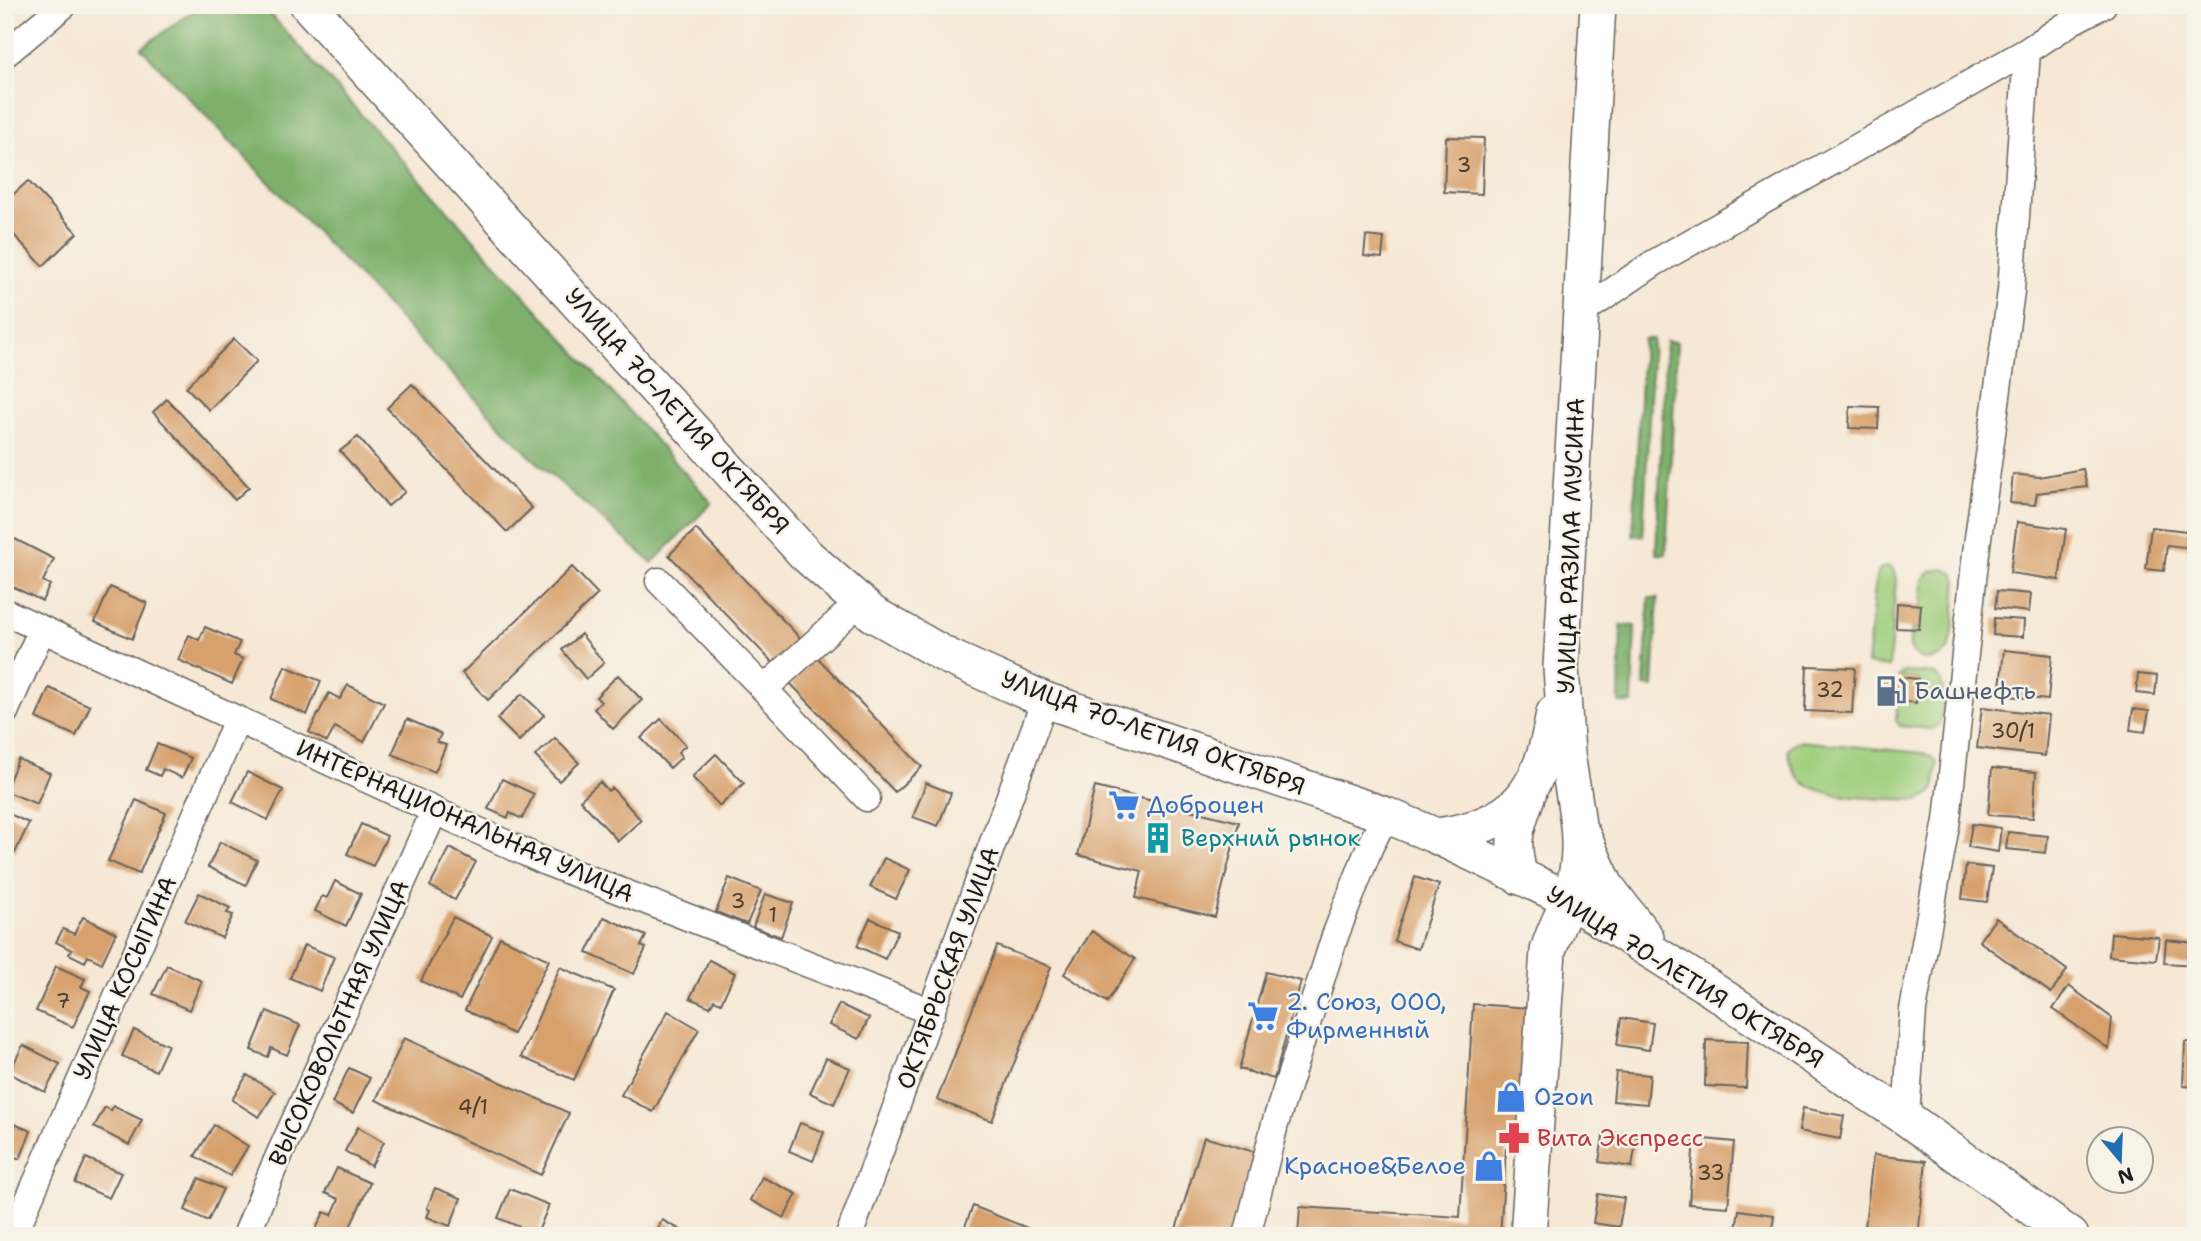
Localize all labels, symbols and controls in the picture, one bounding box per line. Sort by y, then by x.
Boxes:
house number: 3 [1457,151,1471,179]
street label: УЛИЦА 70-ЛЕТИЯ ОКТЯБРЯ [558,281,796,541]
street label: УЛИЦА РАЗИЛА МУСИНА [1550,397,1592,695]
street label: УЛИЦА 70-ЛЕТИЯ ОКТЯБРЯ [996,663,1310,803]
fuel station icon: Башнефть [1874,674,1908,708]
place label: Башнефть [1914,675,2036,707]
house number: 32 [1816,676,1844,704]
house number: 30/1 [1991,717,2035,745]
street label: ИНТЕРНАЦИОНАЛЬНАЯ УЛИЦА [291,732,639,910]
supermarket icon: Доброцен [1107,788,1141,822]
place label: Доброцен [1147,789,1264,821]
building icon: Верхний рынок [1141,821,1175,855]
place label: Верхний рынок [1181,822,1361,854]
street label: ОКТЯБРЬСКАЯ УЛИЦА [889,842,1007,1094]
street label: УЛИЦА КОСЫГИНА [66,871,184,1085]
street label: ВЫСОКОВОЛЬТНАЯ УЛИЦА [261,875,417,1171]
street label: УЛИЦА 70-ЛЕТИЯ ОКТЯБРЯ [1540,878,1830,1076]
house number: 3 [731,887,745,915]
house number: 1 [769,901,777,929]
place label: 2. Союз, ООО, Фирменный [1286,986,1447,1046]
house number: 7 [56,987,70,1015]
supermarket icon: 2. Союз, ООО, Фирменный [1246,999,1280,1033]
shop icon: Ozon [1494,1080,1528,1114]
place label: Ozon [1534,1081,1594,1113]
house number: 4/1 [458,1093,488,1121]
pharmacy icon: Вита Экспресс [1497,1121,1531,1155]
place label: Вита Экспресс [1537,1122,1704,1154]
north arrow [2086,1126,2156,1196]
shop icon: Красное&Белое [1472,1149,1506,1183]
place label: Красное&Белое [1284,1150,1466,1182]
house number: 33 [1697,1159,1725,1187]
text: N [2114,1161,2137,1190]

